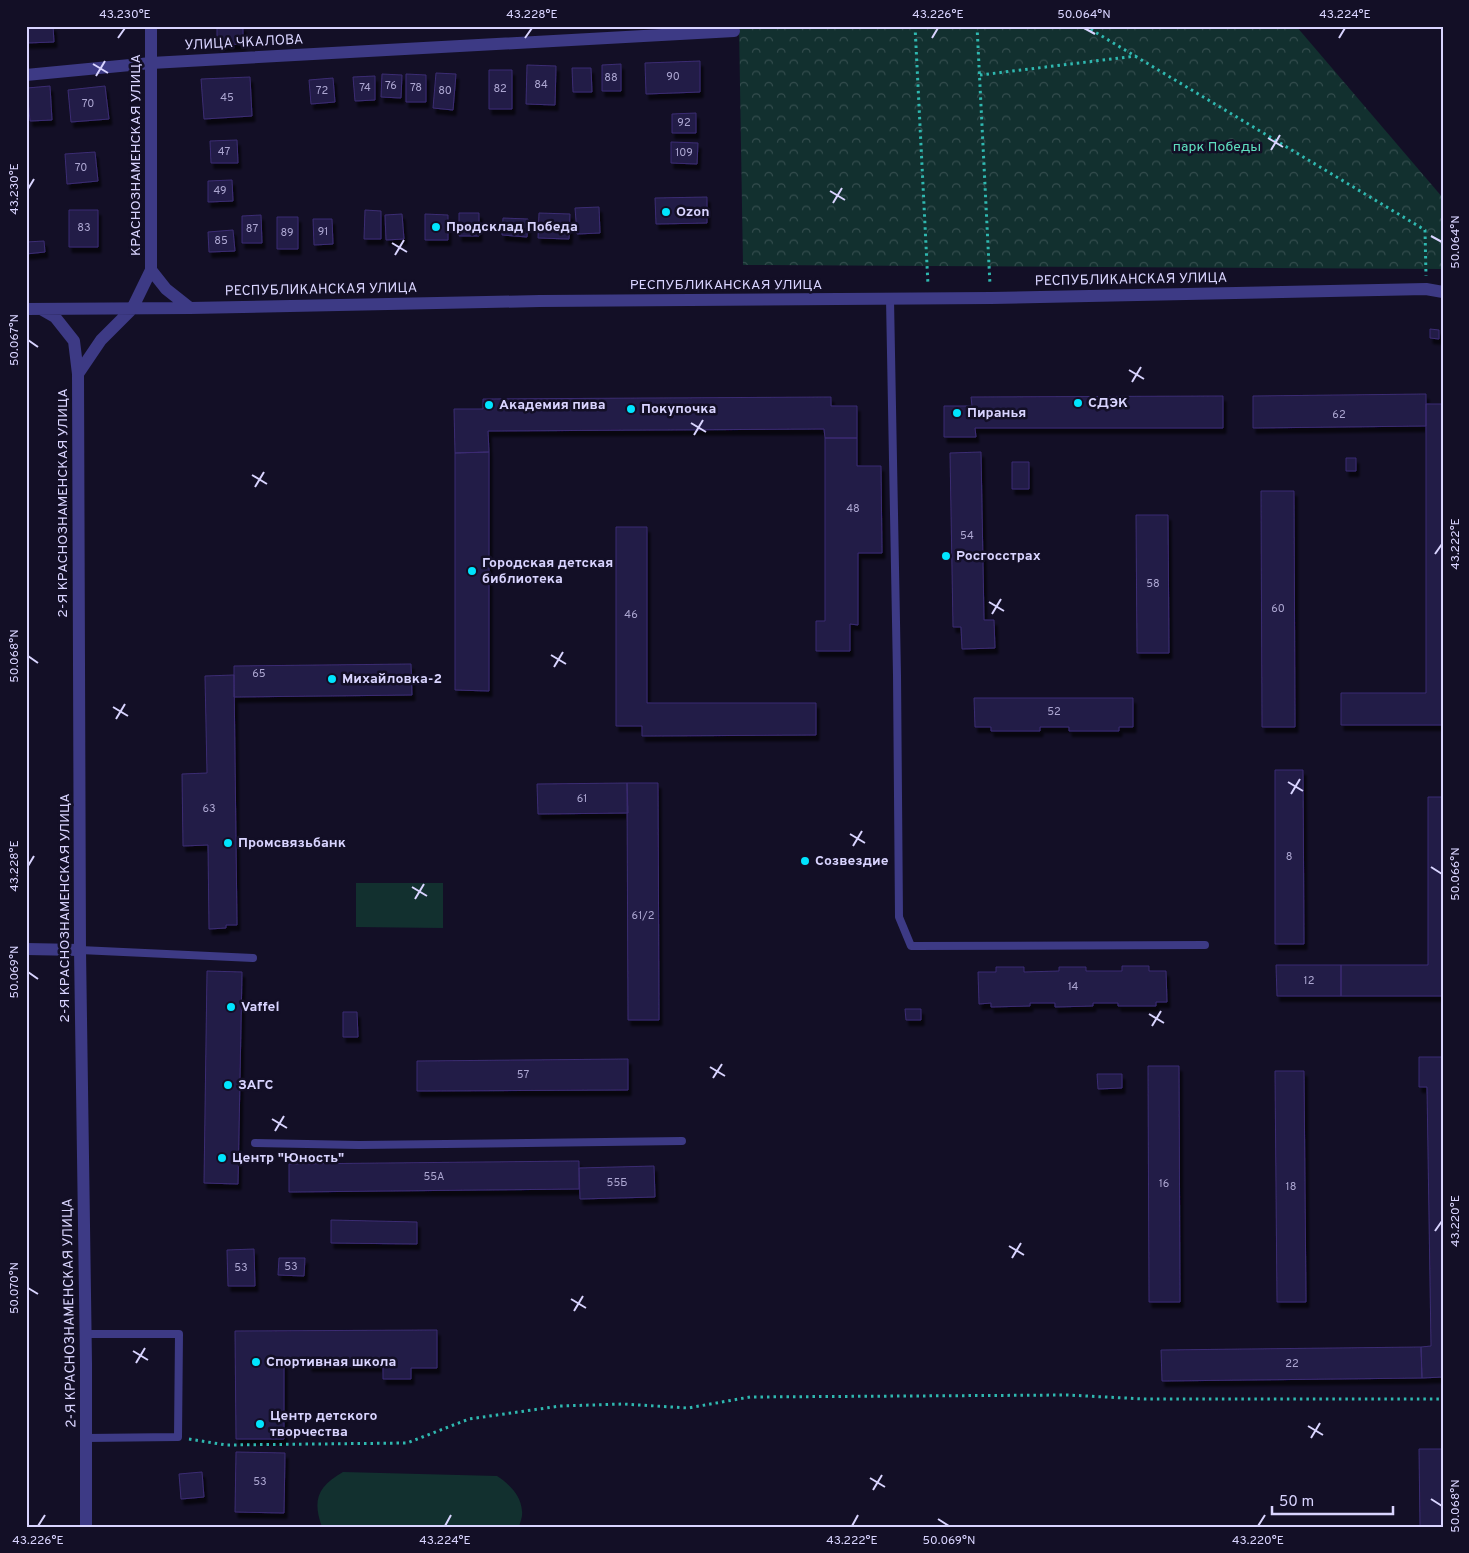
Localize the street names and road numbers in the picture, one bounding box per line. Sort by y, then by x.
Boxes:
street label: УЛИЦА ЧКАЛОВА [184,31,304,55]
street label: КРАСНОЗНАМЕНСКАЯ УЛИЦА [128,54,145,256]
street label: РЕСПУБЛИКАНСКАЯ УЛИЦА [1035,270,1227,290]
street label: РЕСПУБЛИКАНСКАЯ УЛИЦА [630,277,822,294]
street label: РЕСПУБЛИКАНСКАЯ УЛИЦА [225,280,417,300]
street label: 2-Я КРАСНОЗНАМЕНСКАЯ УЛИЦА [55,388,72,618]
street label: 2-Я КРАСНОЗНАМЕНСКАЯ УЛИЦА [57,793,74,1023]
street label: 2-Я КРАСНОЗНАМЕНСКАЯ УЛИЦА [59,1198,81,1428]

